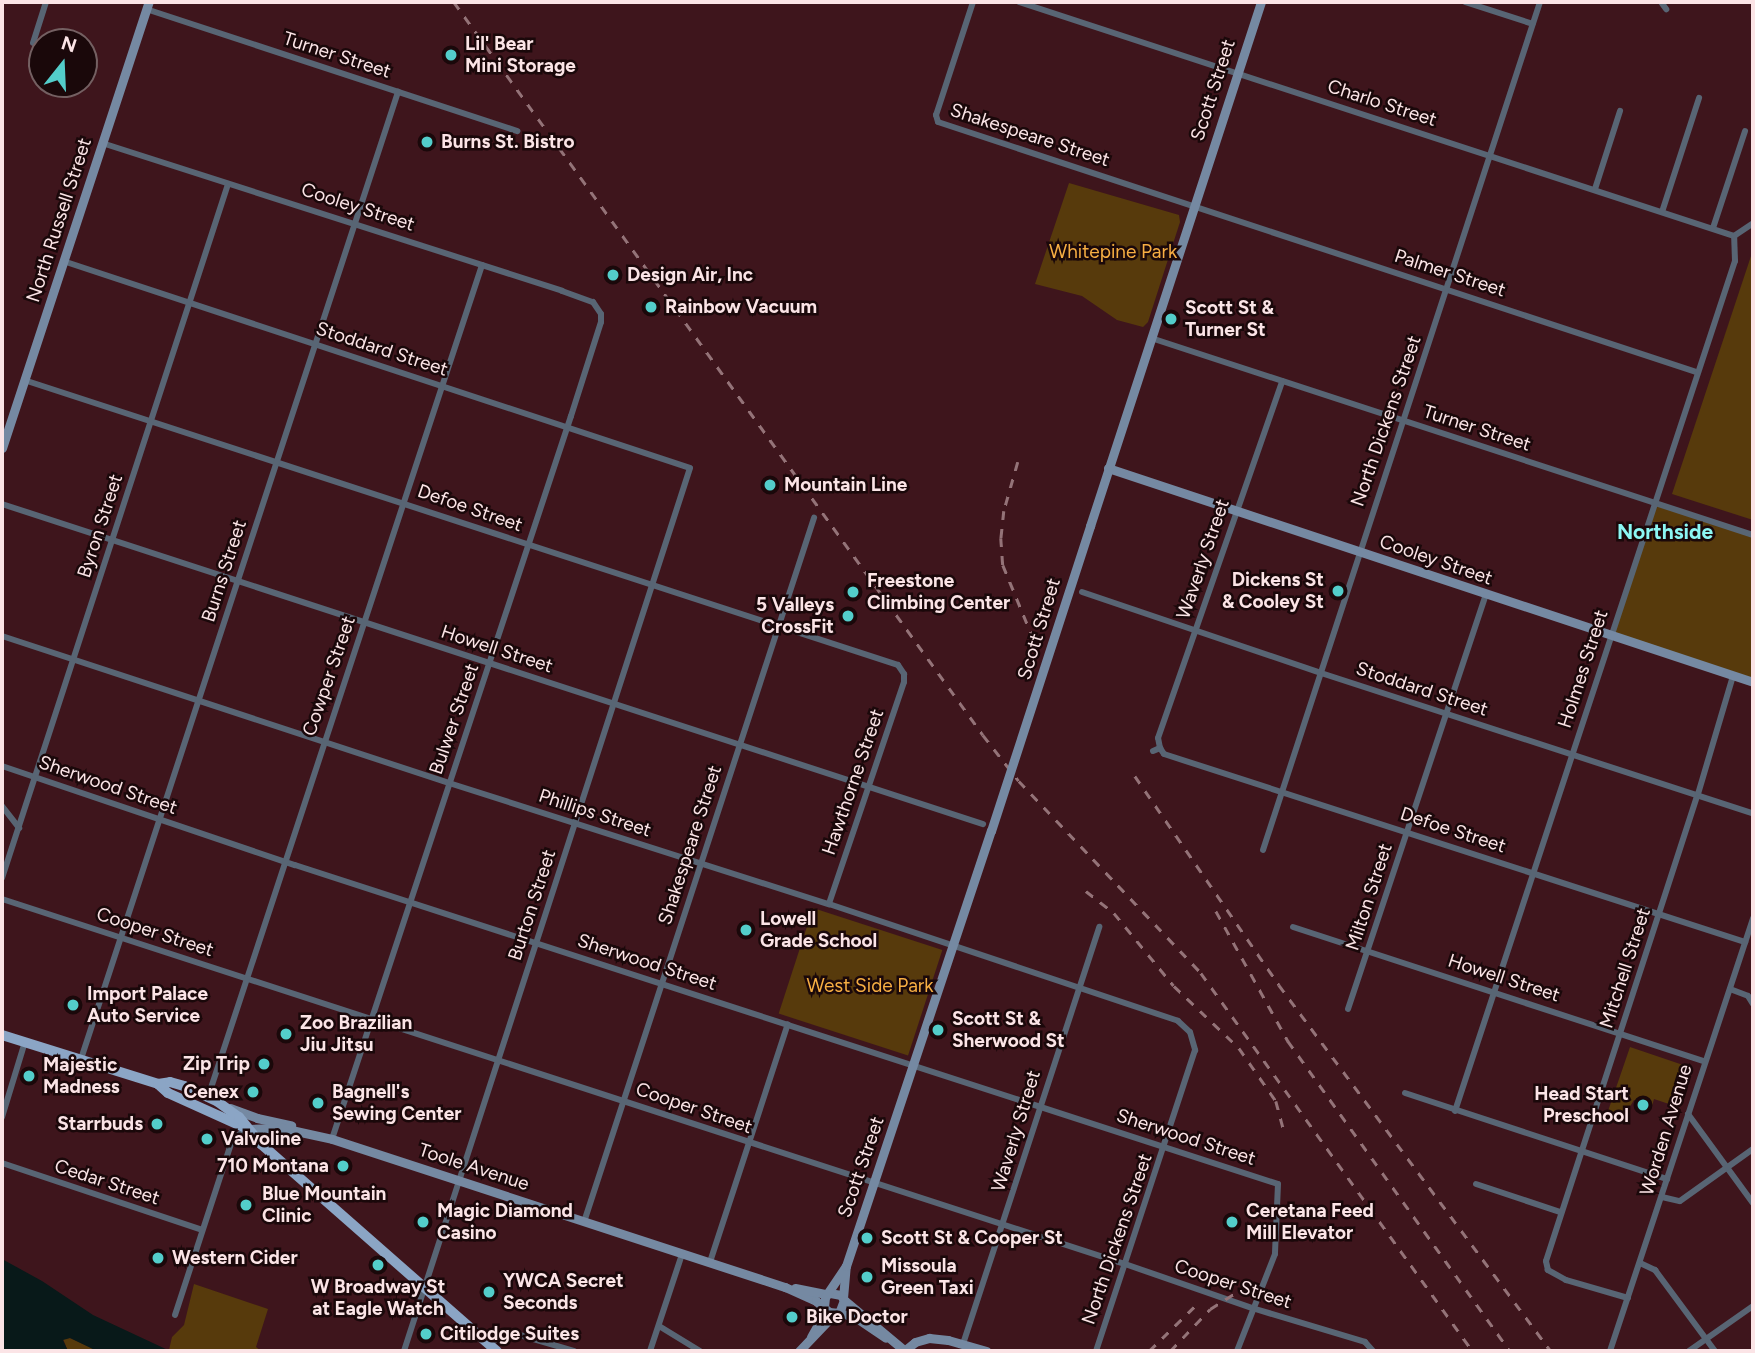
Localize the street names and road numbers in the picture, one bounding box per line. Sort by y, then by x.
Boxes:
street label: Turner Street [280,27,394,83]
street label: Scott Street [1186,36,1240,144]
street label: Charlo Street [1325,75,1439,131]
street label: Shakespeare Street [947,98,1113,172]
street label: North Russell Street [22,135,96,305]
street label: Cooley Street [298,178,418,236]
street label: Palmer Street [1392,244,1508,302]
street label: Stoddard Street [313,317,451,381]
street label: North Dickens Street [1346,333,1426,509]
street label: Turner Street [1420,400,1534,456]
street label: Byron Street [73,471,127,581]
street label: Defoe Street [414,479,526,537]
street label: Waverly Street [1172,496,1234,622]
street label: Burns Street [197,517,251,625]
street label: Cooley Street [1377,530,1495,590]
street label: Scott Street [1013,575,1065,683]
street label: Holmes Street [1553,607,1613,731]
street label: Cowper Street [298,613,360,739]
street label: Howell Street [438,620,556,678]
street label: Stoddard Street [1353,657,1491,721]
street label: Bulwer Street [424,661,484,777]
street label: Hawthorne Street [817,706,889,858]
street label: Sherwood Street [36,751,180,819]
street label: Shakespeare Street [653,762,727,928]
street label: Phillips Street [536,784,654,842]
street label: Defoe Street [1397,802,1509,858]
street label: Milton Street [1341,841,1397,953]
street label: Burton Street [503,847,561,963]
street label: Cooper Street [94,902,216,962]
street label: Mitchell Street [1595,905,1655,1031]
street label: Sherwood Street [575,929,719,995]
street label: Howell Street [1445,949,1563,1007]
street label: Worden Avenue [1635,1062,1697,1198]
street label: Waverly Street [987,1068,1045,1194]
street label: Cooper Street [633,1077,755,1139]
street label: Sherwood Street [1114,1104,1258,1170]
street label: Scott Street [833,1114,889,1220]
street label: Toole Avenue [416,1138,532,1196]
street label: North Dickens Street [1077,1151,1157,1327]
street label: Cedar Street [52,1154,162,1210]
street label: Cooper Street [1172,1254,1294,1314]

